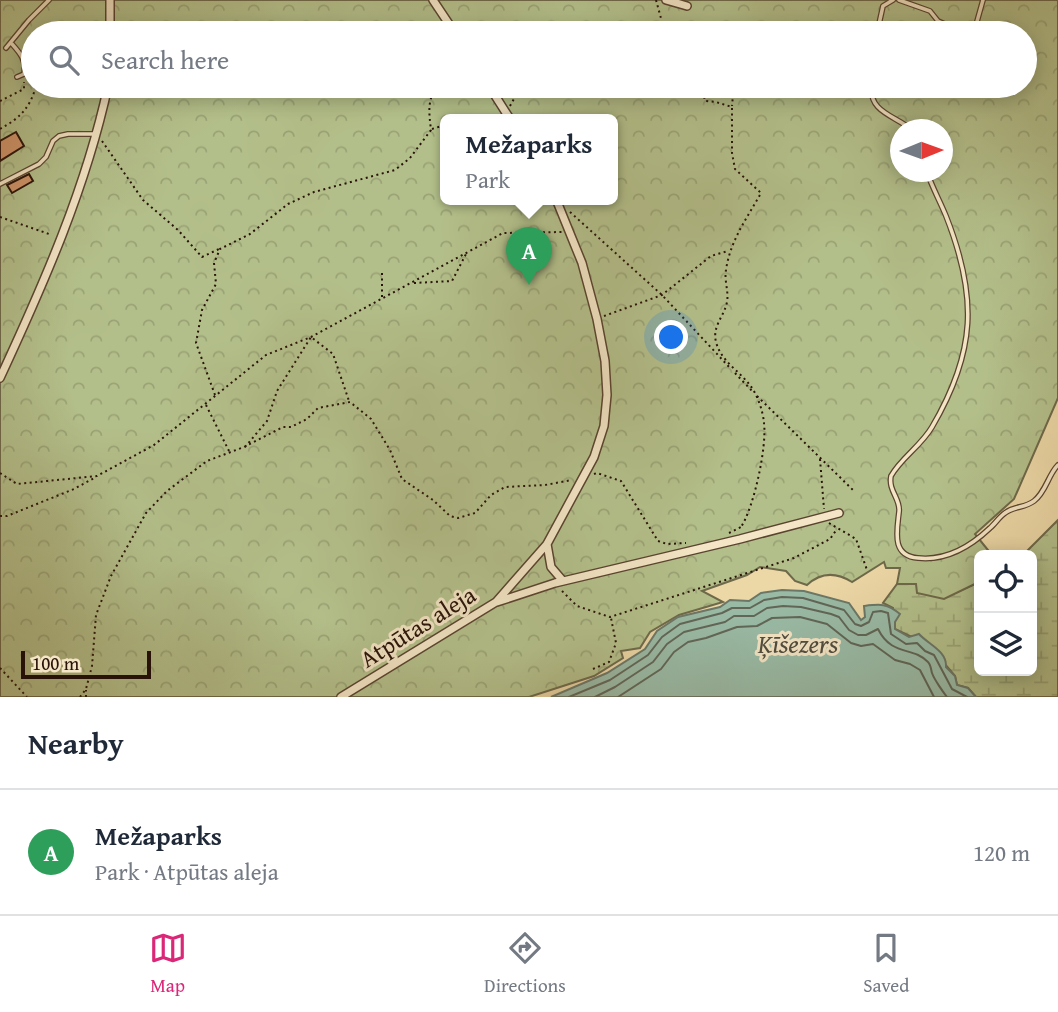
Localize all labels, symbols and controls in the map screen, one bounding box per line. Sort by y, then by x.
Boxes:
search box [21,21,1037,98]
text: Search here [101,40,229,79]
icon: search [45,41,83,79]
popup [440,114,618,205]
north arrow [890,119,953,182]
text: Mežaparks [466,124,592,163]
text: Park [466,163,510,196]
pin: A [506,227,552,285]
your location [654,320,688,354]
map controls [974,550,1037,676]
button: locate [974,550,1037,613]
street label: Atpūtas aleja [353,577,483,676]
button: layers [974,613,1037,676]
water label: Ķīšezers [757,624,839,663]
scale bar [21,648,150,680]
text: 100 m [32,649,79,677]
text: Nearby [28,721,124,765]
text: Mežaparks [95,816,222,855]
text: A [44,836,58,869]
text: 120 m [973,836,1030,869]
text: Park · Atpūtas aleja [95,855,279,888]
tab: Map [149,929,187,999]
tab: Directions [484,929,566,999]
tab: Saved [863,929,909,999]

